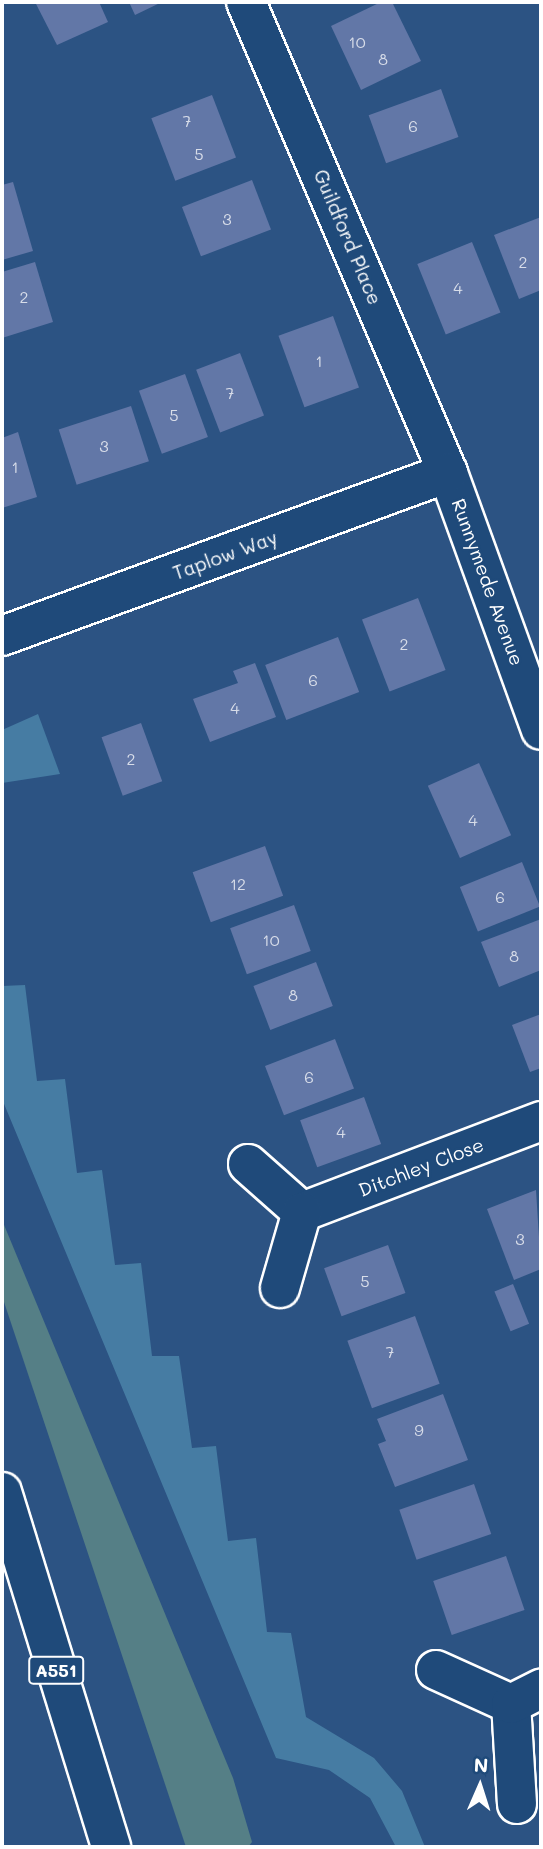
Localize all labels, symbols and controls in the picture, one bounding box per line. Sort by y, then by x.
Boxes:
house number: 10 [348,32,366,52]
house number: 8 [378,49,388,69]
house number: 7 [183,111,191,131]
house number: 6 [408,116,418,136]
house number: 5 [194,144,204,164]
street label: Guildford Place [309,166,387,308]
house number: 3 [222,209,232,229]
house number: 2 [519,252,527,272]
house number: 4 [453,278,463,298]
house number: 2 [20,287,28,307]
house number: 1 [315,351,323,371]
house number: 7 [226,383,234,403]
house number: 5 [169,405,179,425]
house number: 3 [99,436,109,456]
house number: 1 [11,457,19,477]
street label: Runnymede Avenue [447,495,529,669]
street label: Taplow Way [170,526,280,584]
house number: 2 [400,634,408,654]
house number: 6 [308,670,318,690]
house number: 4 [230,698,240,718]
house number: 2 [127,749,135,769]
house number: 4 [468,810,478,830]
house number: 12 [230,874,246,894]
house number: 6 [495,887,505,907]
house number: 10 [262,930,280,950]
house number: 8 [509,946,519,966]
house number: 8 [288,985,298,1005]
house number: 6 [304,1067,314,1087]
house number: 4 [336,1122,346,1142]
street label: Ditchley Close [355,1133,487,1201]
house number: 3 [515,1229,525,1249]
house number: 5 [360,1271,370,1291]
house number: 7 [386,1342,394,1362]
house number: 9 [414,1420,424,1440]
road number: A551 [28,1656,84,1685]
north arrow [445,1751,515,1821]
text: N [473,1752,489,1777]

